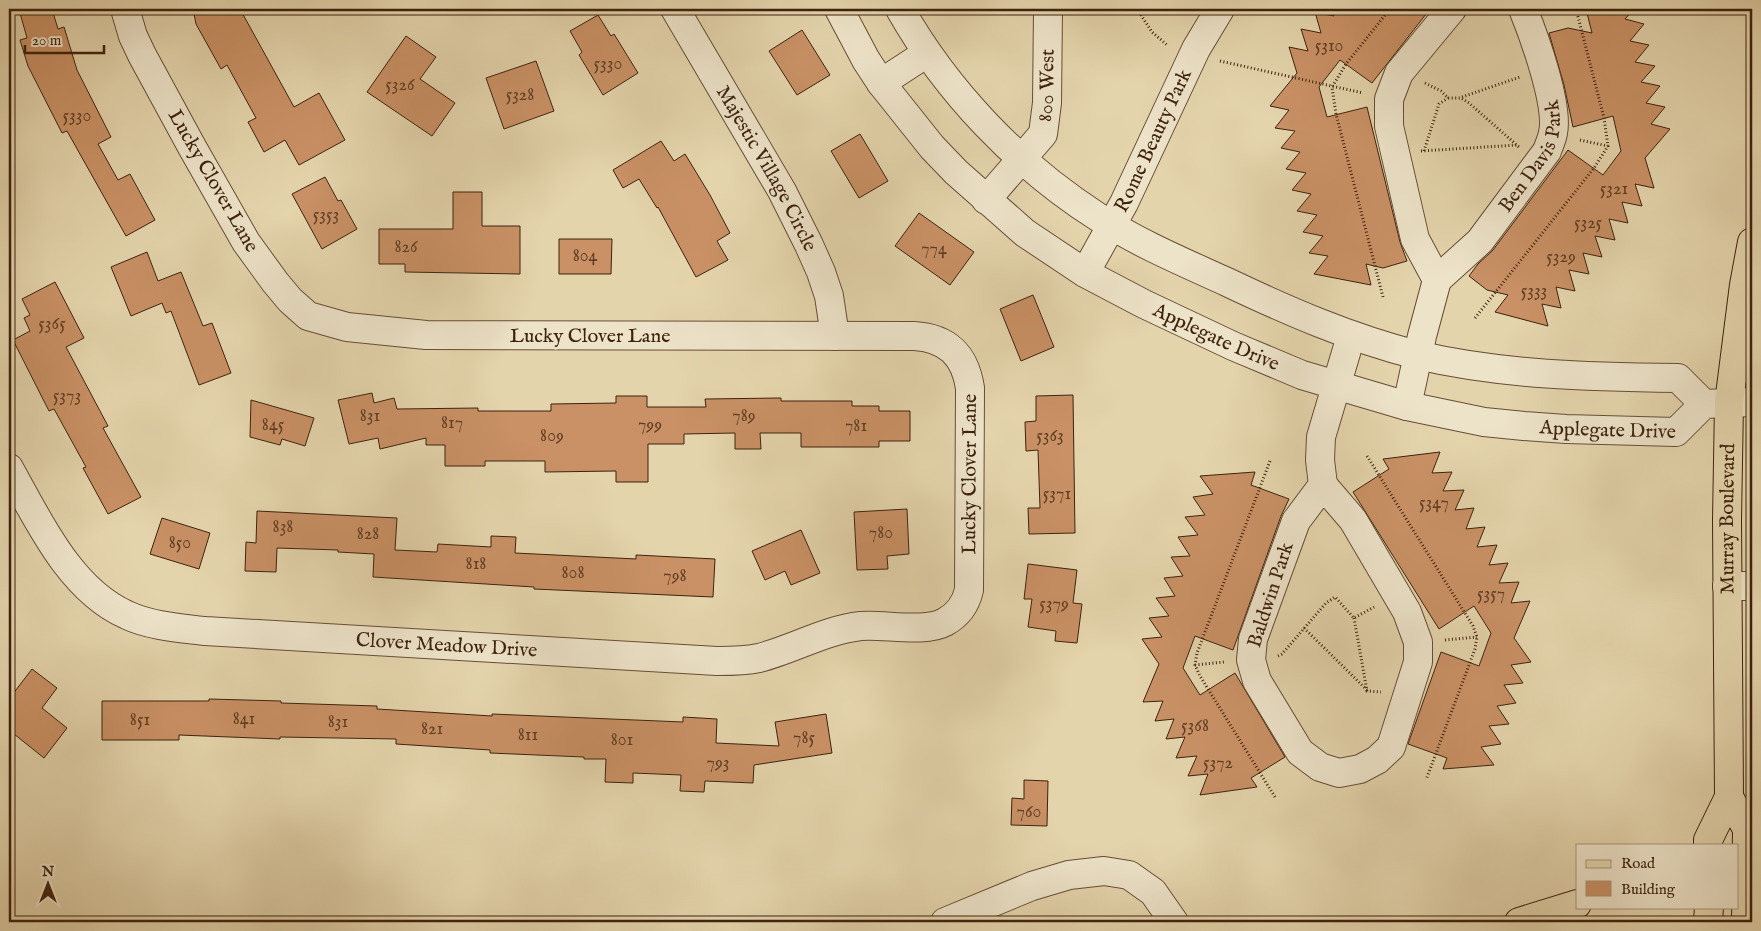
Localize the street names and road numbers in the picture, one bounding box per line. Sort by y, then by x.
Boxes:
street label: 800 West [1032,49,1060,123]
street label: Rome Beauty Park [1109,65,1198,217]
street label: Majestic Village Circle [710,81,823,255]
street label: Ben Davis Park [1493,98,1567,217]
street label: Lucky Clover Lane [162,105,264,257]
street label: Applegate Drive [1148,297,1283,377]
street label: Lucky Clover Lane [510,324,670,349]
street label: Lucky Clover Lane [957,394,982,555]
street label: Applegate Drive [1538,415,1676,444]
street label: Murray Boulevard [1714,443,1741,594]
street label: Baldwin Park [1242,539,1300,651]
street label: Clover Meadow Drive [355,627,538,663]

